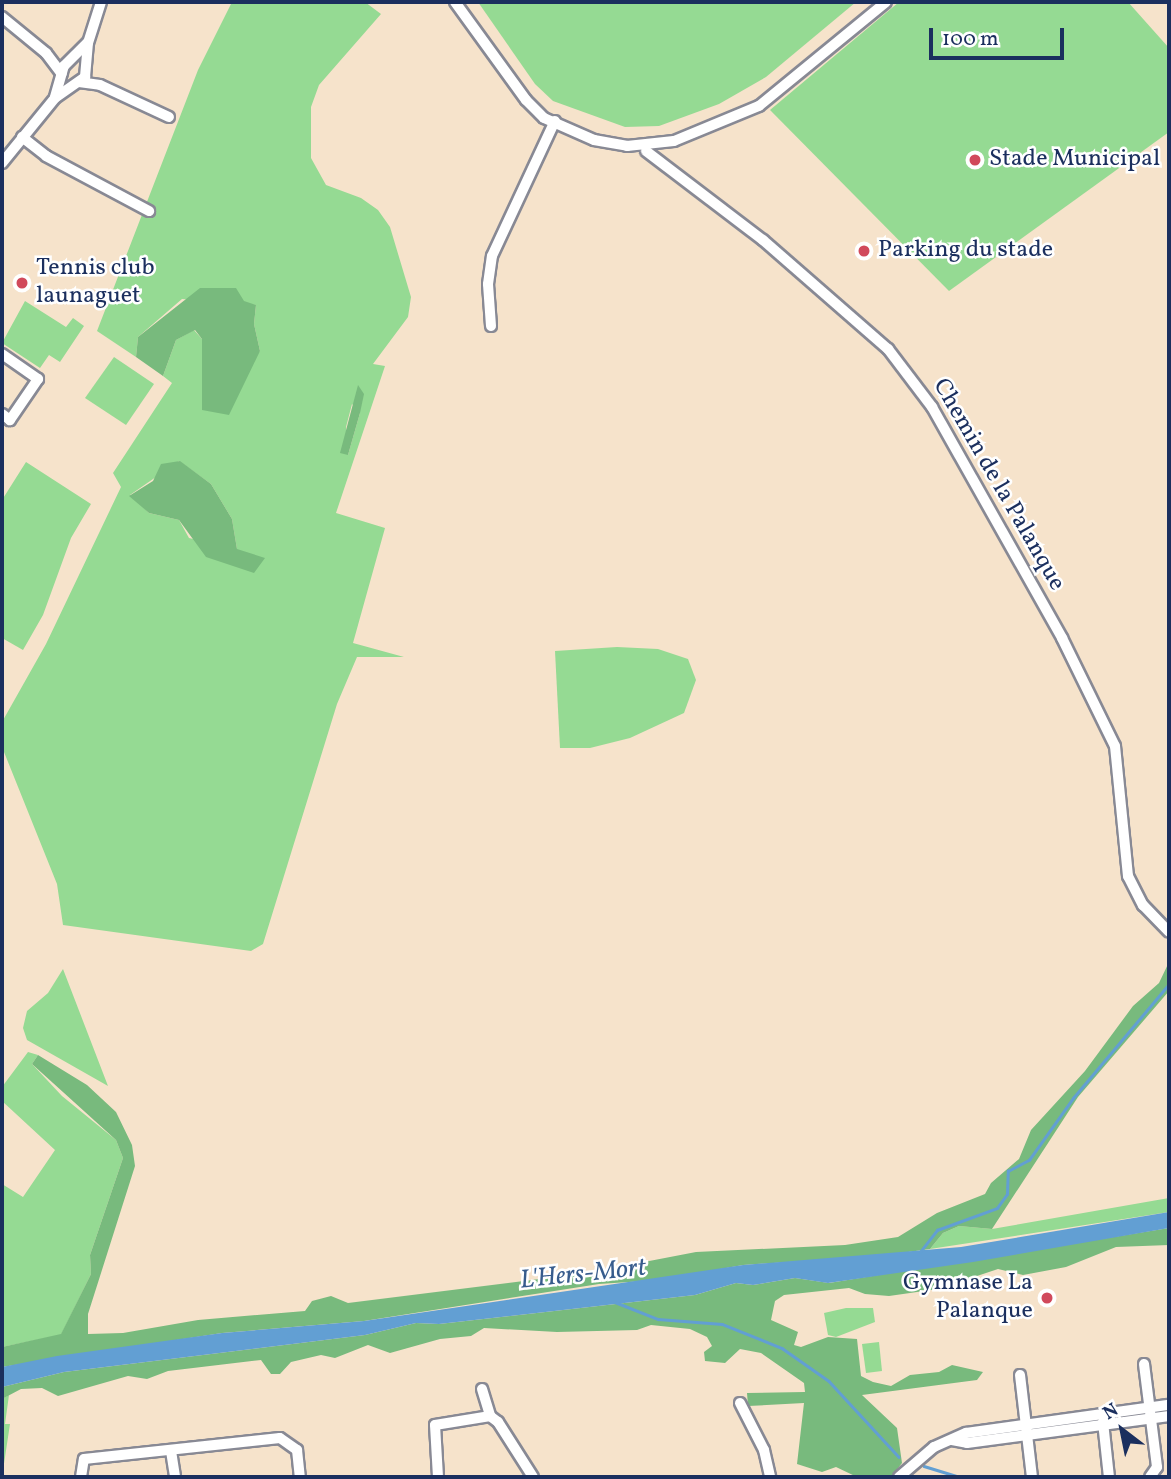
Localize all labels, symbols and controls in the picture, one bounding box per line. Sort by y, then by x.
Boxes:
scale bar [933,14,1068,58]
text: 100 m [942,25,999,54]
place label: Stade Municipal [989,146,1160,174]
marker: Stade Municipal [967,152,983,168]
place label: Parking du stade [878,237,1053,265]
marker: Parking du stade [856,243,872,259]
place label: Tennis club launaguet [36,255,155,311]
marker: Tennis club launaguet [14,275,30,291]
street label: Chemin de la Palanque [926,374,1070,596]
water label: L'Hers-Mort [518,1253,648,1297]
place label: Gymnase La Palanque [903,1270,1033,1326]
marker: Gymnase La Palanque [1039,1290,1055,1306]
north arrow [1087,1395,1157,1465]
text: N [1098,1398,1124,1427]

